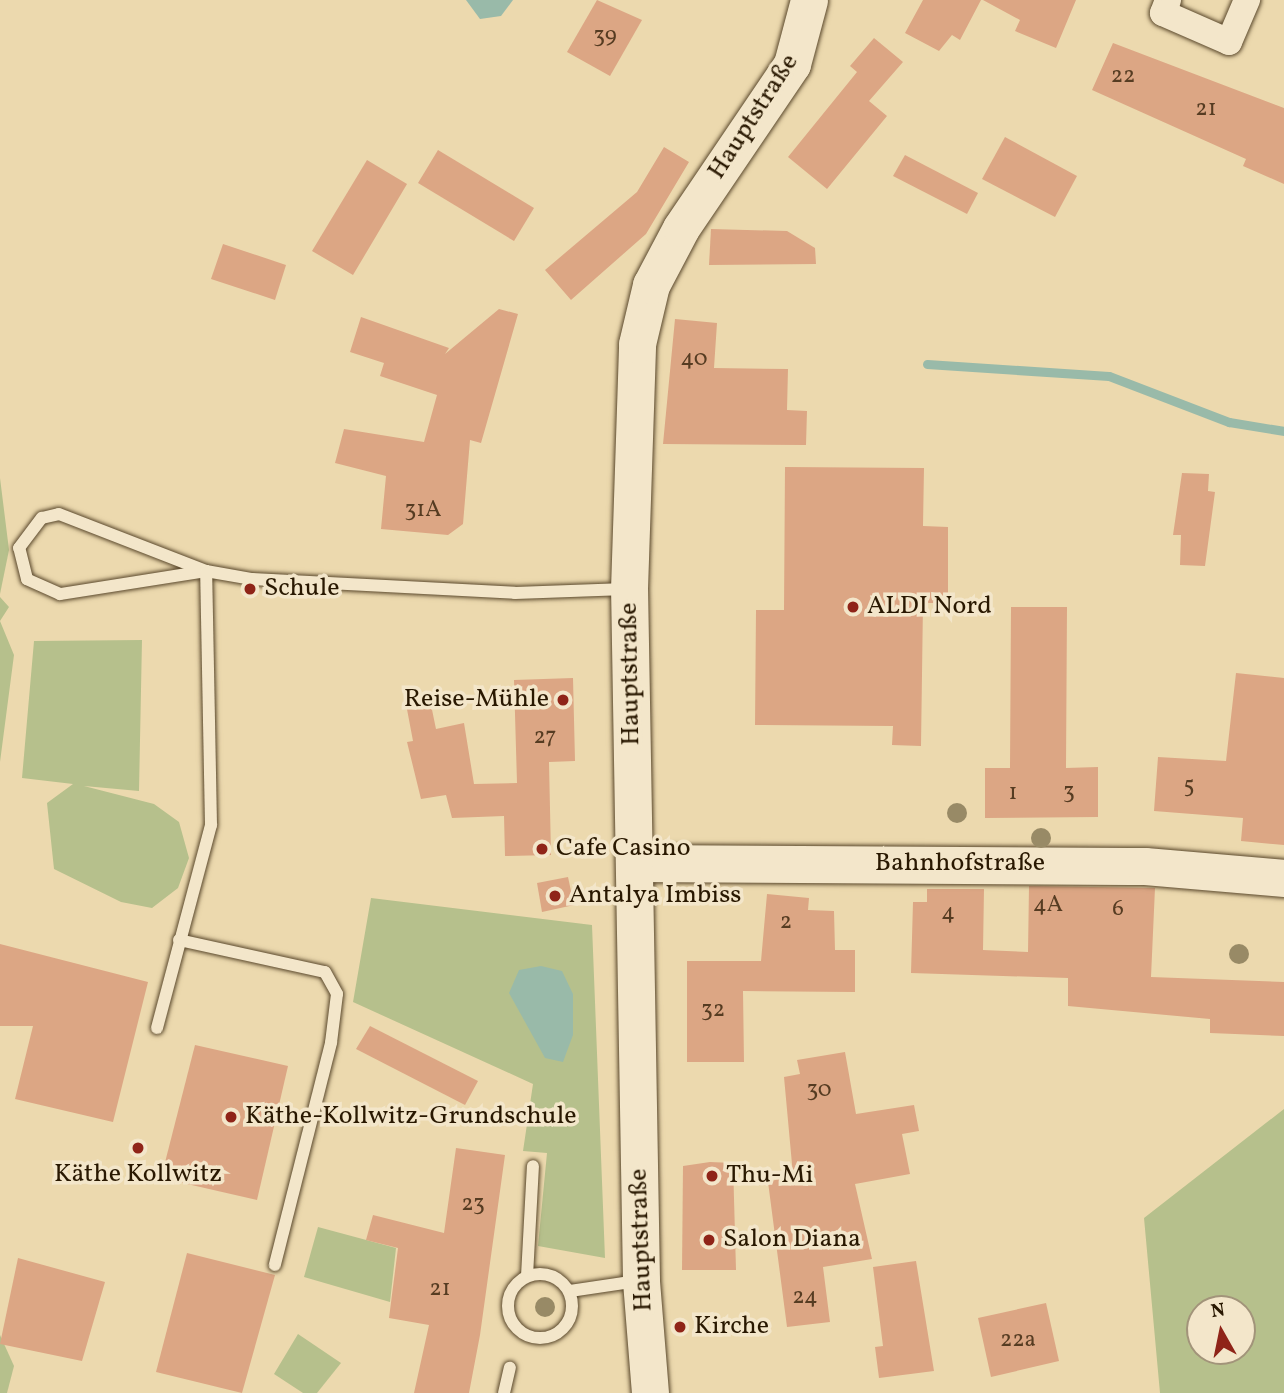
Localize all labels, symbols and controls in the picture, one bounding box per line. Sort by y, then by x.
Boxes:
house number: 39 [593,22,617,50]
street label: Hauptstraße [702,48,806,186]
house number: 22 [1111,62,1135,90]
house number: 21 [1195,95,1217,123]
house number: 40 [680,345,708,373]
house number: 31A [405,496,441,524]
place label: Schule [264,573,340,605]
marker: Schule [242,581,258,597]
place label: ALDI Nord [867,591,992,623]
marker: ALDI Nord [845,599,861,615]
street label: Hauptstraße [614,602,648,746]
place label: Reise-Mühle [404,684,549,716]
marker: Reise-Mühle [555,692,571,708]
house number: 27 [534,723,556,751]
house number: 5 [1183,772,1195,800]
house number: 3 [1063,778,1075,806]
house number: 1 [1009,779,1017,807]
place label: Cafe Casino [556,833,691,865]
marker: Cafe Casino [534,841,550,857]
street label: Bahnhofstraße [875,848,1045,880]
place label: Antalya Imbiss [569,880,741,912]
marker: Antalya Imbiss [547,888,563,904]
house number: 4A [1033,891,1063,919]
house number: 6 [1112,895,1124,923]
house number: 4 [941,899,955,927]
house number: 2 [780,908,792,936]
house number: 32 [701,996,725,1024]
house number: 30 [806,1076,832,1104]
place label: Käthe-Kollwitz-Grundschule [245,1101,577,1133]
marker: Käthe-Kollwitz-Grundschule [223,1109,239,1125]
marker: Käthe Kollwitz [130,1140,146,1156]
place label: Käthe Kollwitz [54,1159,222,1191]
place label: Thu-Mi [726,1160,813,1192]
street label: Hauptstraße [624,1168,660,1312]
marker: Thu-Mi [704,1168,720,1184]
house number: 23 [461,1190,485,1218]
place label: Salon Diana [723,1224,861,1256]
marker: Salon Diana [701,1232,717,1248]
house number: 21 [429,1275,451,1303]
house number: 24 [792,1283,818,1311]
north arrow [1186,1295,1256,1365]
text: N [1209,1297,1227,1325]
place label: Kirche [694,1311,769,1343]
marker: Kirche [672,1319,688,1335]
house number: 22a [1000,1326,1036,1354]

